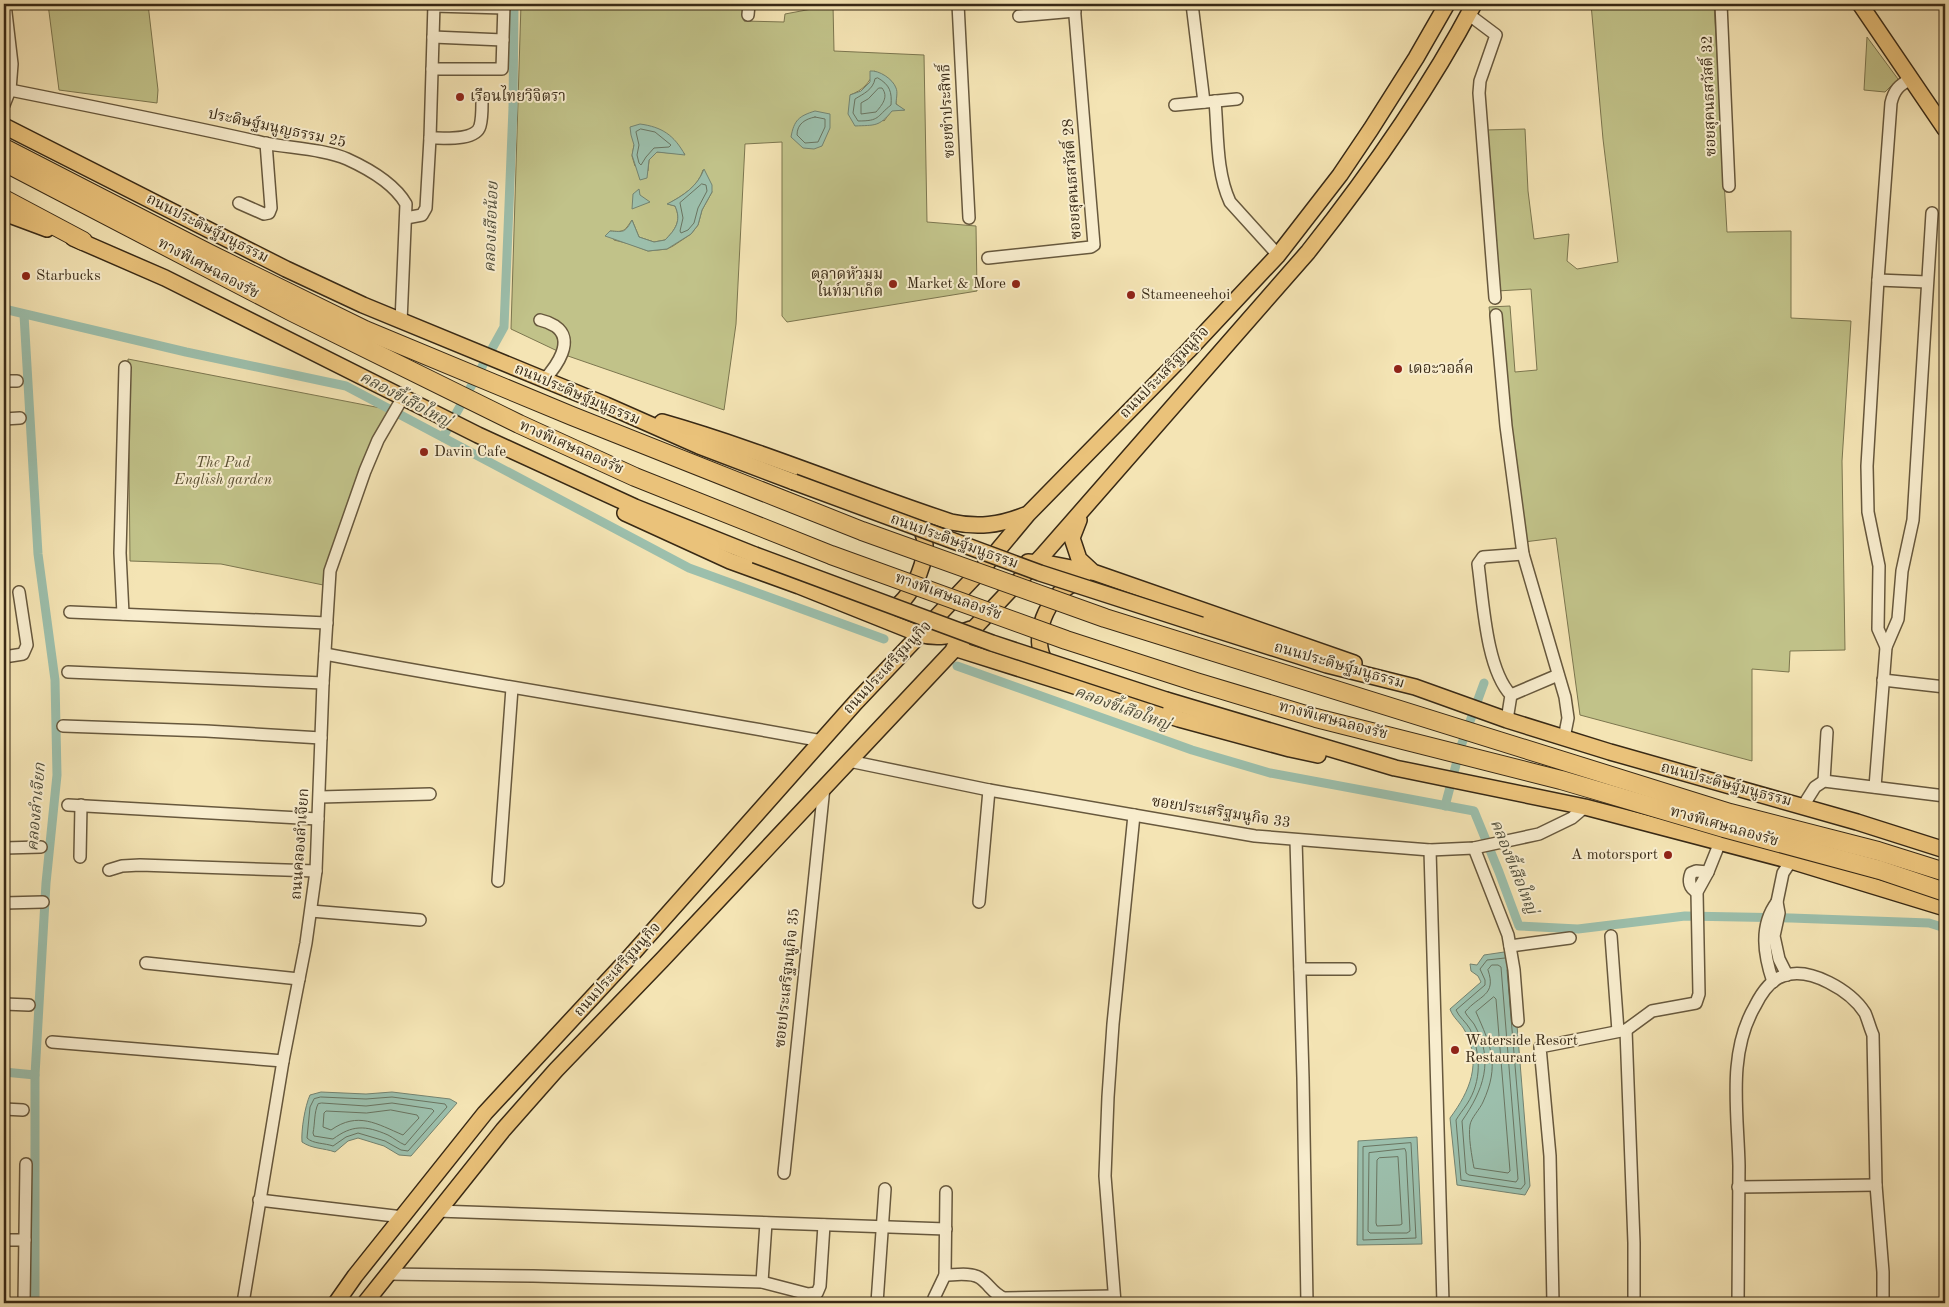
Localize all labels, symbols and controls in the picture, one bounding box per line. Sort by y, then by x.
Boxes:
street label: ซอยสุคนธสวัสดิ์ 32 [1696,35,1722,157]
street label: ซอยขำประสิทธิ์ [933,62,958,159]
place label: เรือนไทยวิจิตรา [470,85,566,105]
marker: เรือนไทยวิจิตรา [454,91,466,103]
street label: ประดิษฐ์มนูญธรรม 25 [207,103,348,152]
street label: ซอยสุคนธสวัสดิ์ 28 [1057,118,1087,240]
water label: คลองเสือน้อย [480,180,502,273]
street label: ถนนประดิษฐ์มนูธรรม [143,188,272,267]
street label: ทางพิเศษฉลองรัช [155,234,262,302]
place label: ตลาดหัวมุม ไนท์มาเก็ต [811,266,883,300]
place label: Starbucks [36,269,101,284]
marker: Starbucks [20,270,32,282]
place label: Market & More [907,277,1006,292]
marker: ตลาดหัวมุม ไนท์มาเก็ต [887,278,899,290]
marker: Market & More [1010,278,1022,290]
place label: Stameeneehoi [1141,288,1230,303]
marker: Stameeneehoi [1125,289,1137,301]
street label: ถนนประเสริฐมนูกิจ [1116,323,1213,422]
street label: ถนนประดิษฐ์มนูธรรม [512,358,644,429]
place label: เดอะวอล์ค [1408,358,1474,377]
marker: เดอะวอล์ค [1392,363,1404,375]
water label: คลองขี้เสือใหญ่ [357,365,457,432]
street label: ทางพิเศษฉลองรัช [517,417,626,478]
place label: Davin Cafe [434,445,506,460]
marker: Davin Cafe [418,446,430,458]
park label: The Pud English garden [173,456,273,488]
street label: ถนนประดิษฐ์มนูธรรม [888,508,1021,573]
street label: ทางพิเศษฉลองรัช [893,569,1004,623]
street label: ถนนประเสริฐมนูกิจ [840,617,935,718]
street label: ถนนประดิษฐ์มนูธรรม [1272,636,1407,693]
water label: คลองขี้เสือใหญ่ [1072,680,1175,734]
street label: ทางพิเศษฉลองรัช [1277,697,1390,743]
street label: ถนนประดิษฐ์มนูธรรม [1659,756,1794,811]
water label: คลองลำเจียก [23,761,49,852]
street label: ถนนคลองลำเจียก [287,787,312,900]
street label: ซอยประเสริฐมนูกิจ 33 [1150,793,1292,832]
street label: ทางพิเศษฉลองรัช [1668,802,1780,850]
water label: คลองขี้เสือใหญ่ [1487,816,1545,918]
place label: A motorsport [1571,848,1658,863]
marker: A motorsport [1662,849,1674,861]
street label: ซอยประเสริฐมนูกิจ 35 [771,907,804,1049]
street label: ถนนประเสริฐมนูกิจ [570,919,665,1021]
place label: Waterside Resort Restaurant [1465,1034,1578,1066]
marker: Waterside Resort Restaurant [1449,1044,1461,1056]

